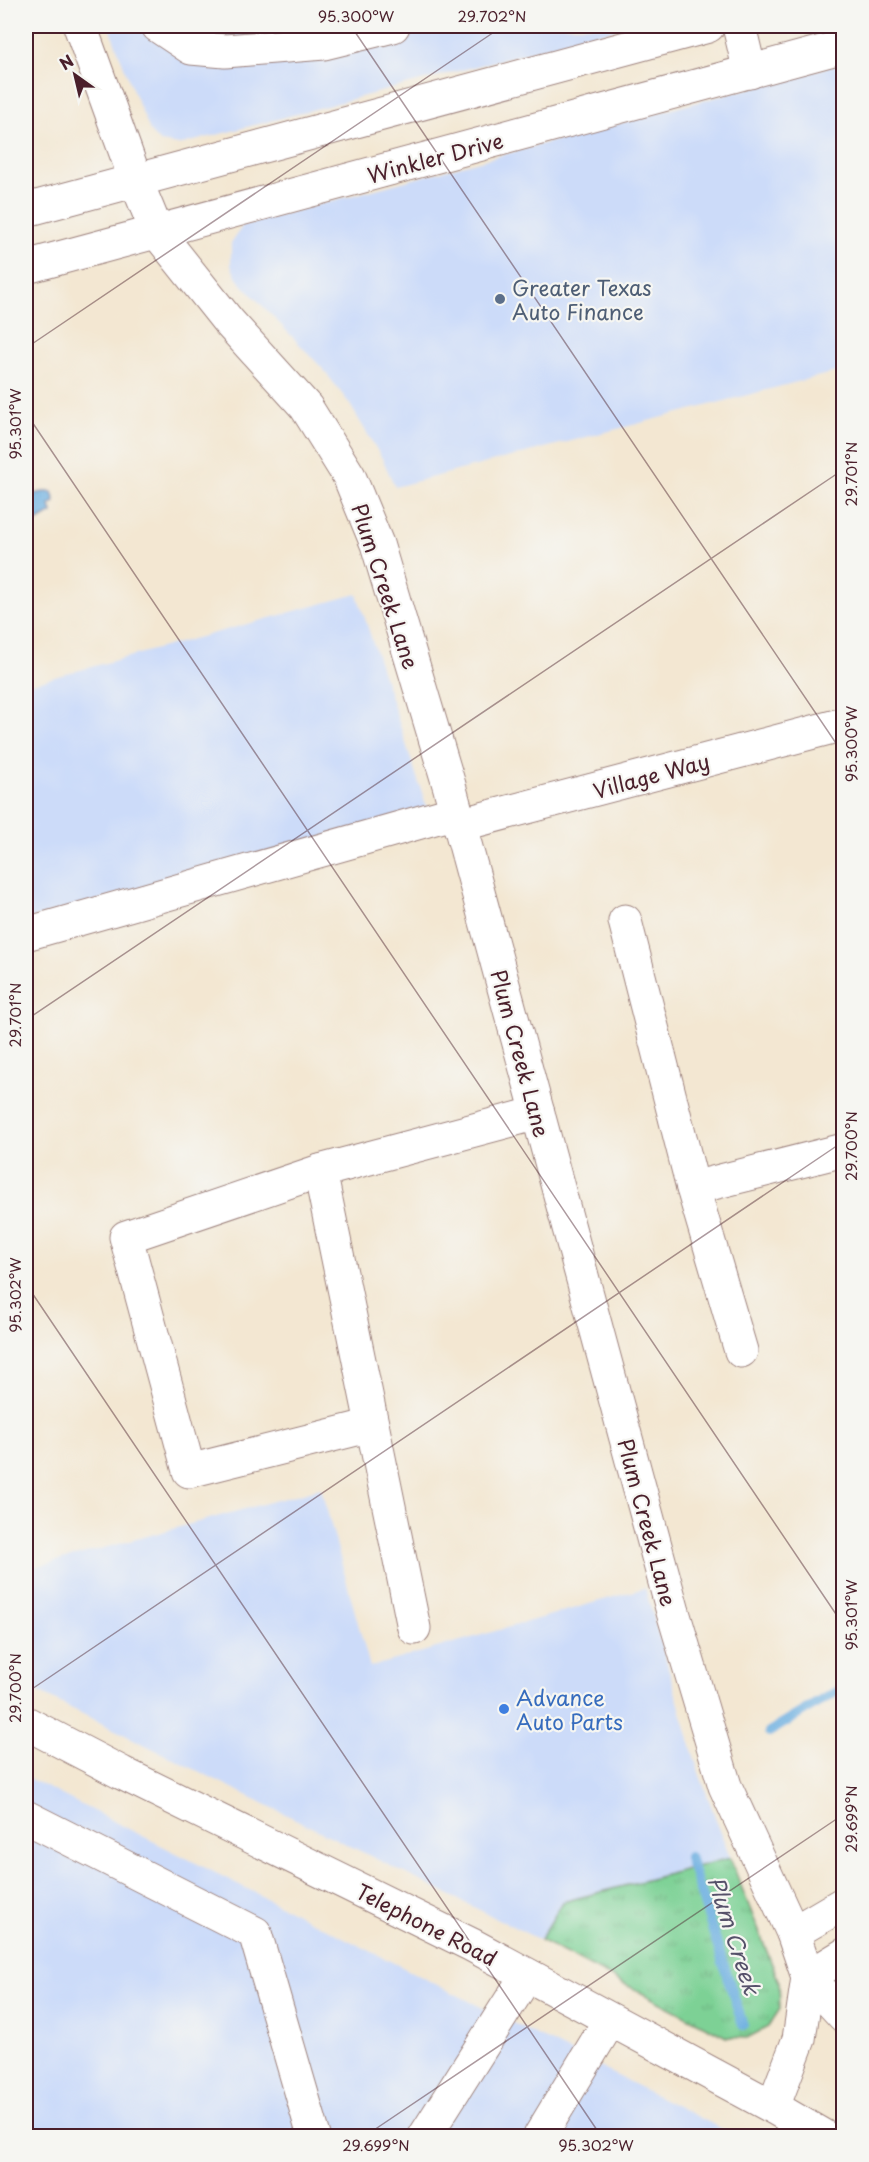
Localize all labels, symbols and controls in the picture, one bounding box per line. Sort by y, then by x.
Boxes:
text: 95.300°W [318,4,395,27]
text: 29.702°N [458,4,526,27]
north arrow [45,45,105,105]
text: N [54,48,78,75]
street label: Winkler Drive [363,123,507,191]
place label: Greater Texas Auto Finance [512,271,652,327]
marker: Greater Texas Auto Finance [493,292,507,306]
text: 95.301°W [3,388,26,460]
text: 29.701°N [839,442,862,506]
street label: Plum Creek Lane [344,499,428,673]
text: 95.300°W [839,705,862,782]
street label: Village Way [589,744,713,806]
street label: Plum Creek Lane [483,965,559,1141]
text: 29.701°N [3,983,26,1047]
text: 29.700°N [839,1111,862,1181]
text: 95.302°W [3,1257,26,1333]
street label: Plum Creek Lane [610,1434,686,1610]
text: 95.301°W [839,1579,862,1651]
text: 29.700°N [3,1653,26,1723]
place label: Advance Auto Parts [516,1681,623,1737]
marker: Advance Auto Parts [497,1702,511,1716]
text: 29.699°N [839,1785,862,1853]
water label: Plum Creek [700,1871,770,2000]
street label: Telephone Road [351,1875,503,1973]
text: 29.699°N [342,2133,410,2156]
text: 95.302°W [558,2133,634,2156]

